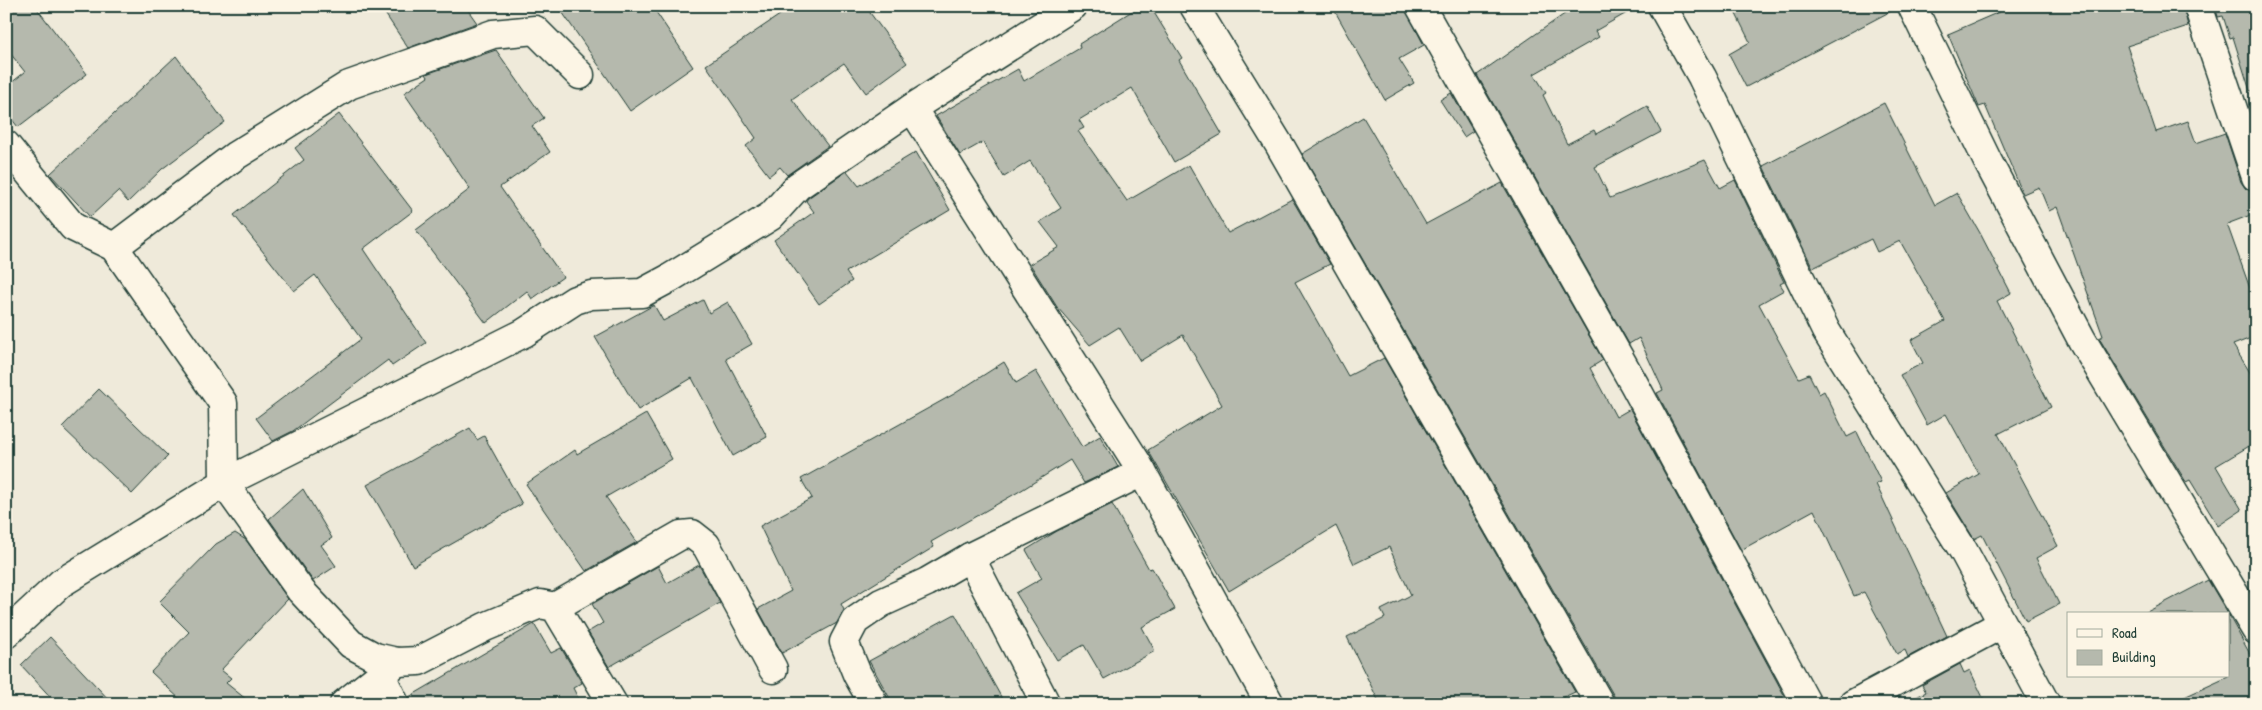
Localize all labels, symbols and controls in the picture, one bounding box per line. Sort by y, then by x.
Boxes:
legend [2067,612,2230,678]
text: Road [2112,622,2137,643]
text: Building [2112,646,2156,667]

